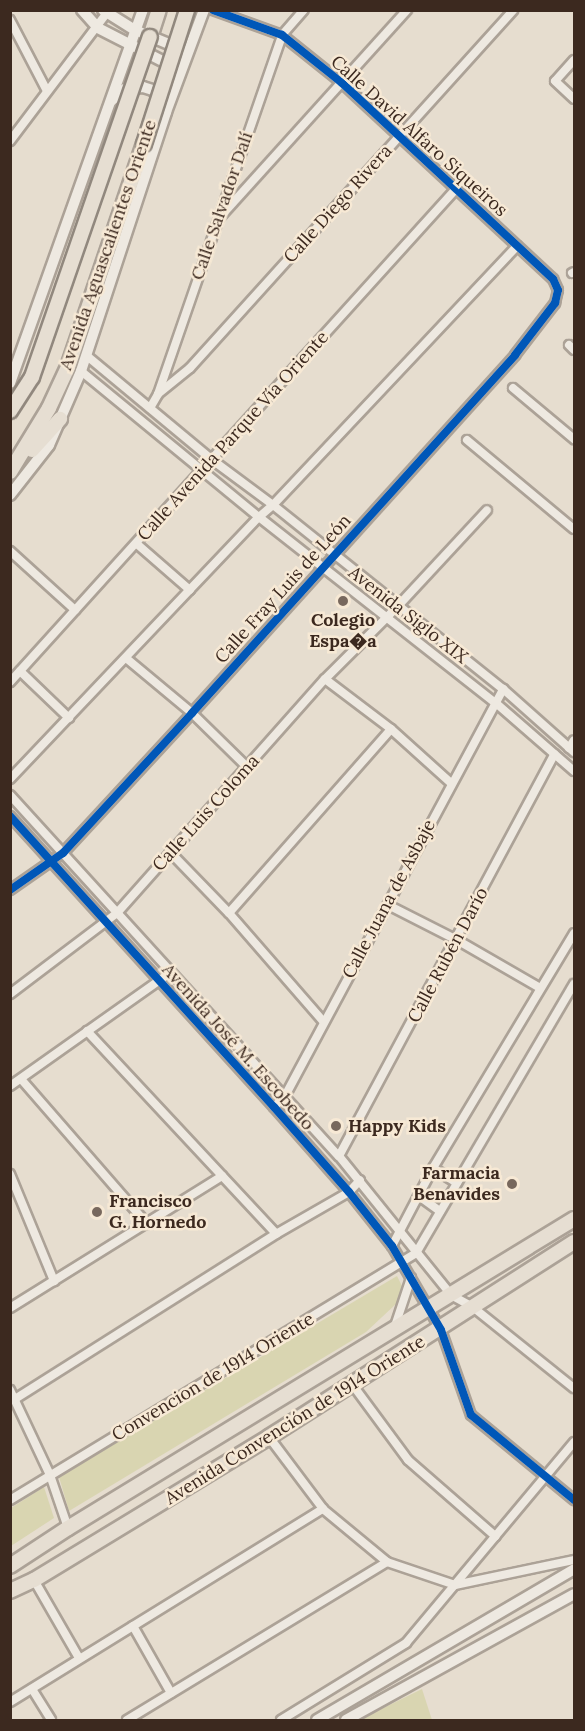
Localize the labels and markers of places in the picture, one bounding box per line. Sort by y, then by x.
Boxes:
marker: Colegio Espa�a [336,594,350,608]
place label: Colegio Espa�a [309,610,377,652]
place label: Happy Kids [348,1115,446,1137]
marker: Happy Kids [329,1119,343,1133]
place label: Farmacia Benavides [413,1163,500,1206]
marker: Farmacia Benavides [505,1177,519,1191]
place label: Francisco G. Hornedo [109,1191,206,1234]
marker: Francisco G. Hornedo [90,1205,104,1219]

